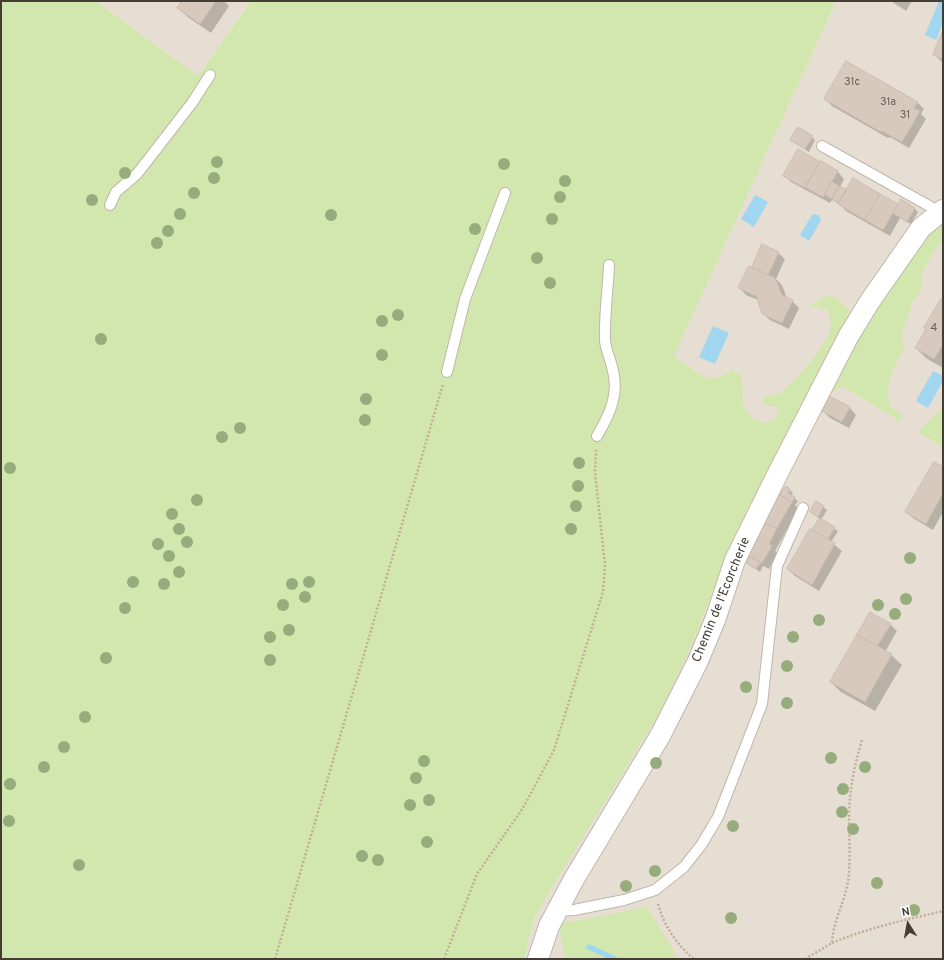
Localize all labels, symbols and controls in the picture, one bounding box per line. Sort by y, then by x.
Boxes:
house number: 31c [844,76,860,90]
house number: 31a [880,96,896,110]
house number: 31 [900,109,910,123]
house number: 4 [931,322,937,336]
street label: Chemin de l'Ecorcherie [690,535,754,665]
north arrow [888,904,928,944]
text: N [900,905,911,920]

